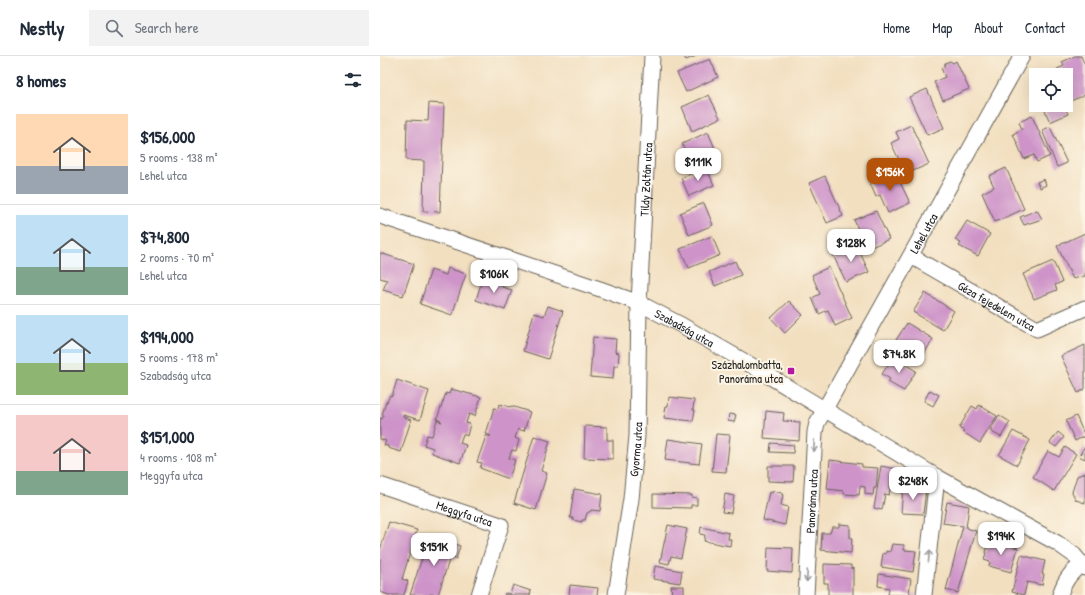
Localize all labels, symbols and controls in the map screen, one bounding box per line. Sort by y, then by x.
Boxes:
search box [89,10,369,46]
text: Nestly [20,15,65,41]
icon: search [103,17,125,39]
text: Search here [135,17,199,38]
text: Home [883,18,910,37]
text: Map [932,18,952,37]
text: About [974,18,1003,37]
text: Contact [1025,18,1065,37]
map controls [1029,68,1073,112]
button: locate [1029,68,1073,112]
text: 8 homes [16,69,66,92]
icon: filters [342,69,364,91]
text: $156,000 [140,125,195,148]
icon: home [48,130,96,178]
street label: Tildy Zoltán utca [635,142,656,217]
text: 5 rooms · 138 m² [140,148,217,166]
pin: $111K [670,148,726,182]
text: $111K [684,152,712,170]
pin: $156K [862,158,918,192]
text: $156K [876,162,904,180]
text: Lehel utca [140,166,187,184]
street label: Lehel utca [905,210,941,256]
text: $74,800 [140,225,189,248]
pin: $128K [823,229,879,263]
icon: home [48,231,96,279]
text: $128K [836,233,866,251]
text: 2 rooms · 70 m² [140,248,214,266]
pin: $106K [466,260,522,294]
text: $106K [479,264,509,282]
text: Lehel utca [140,266,187,284]
street label: Géza fejedelem utca [955,277,1039,335]
street label: Szabadság utca [652,304,718,351]
text: $194,000 [140,325,194,348]
icon: home [48,331,96,379]
pin: $74.8K [866,340,932,374]
text: $74.8K [882,344,916,362]
text: 5 rooms · 178 m² [140,348,218,366]
place label: Százhalombatta, Panoráma utca [712,356,783,387]
text: Szabadság utca [140,366,211,384]
marker: Százhalombatta, Panoráma utca [786,366,796,376]
street label: Gyorma utca [625,422,646,477]
text: $151,000 [140,425,194,448]
icon: home [48,431,96,479]
one-way arrow [811,439,818,452]
text: 4 rooms · 108 m² [140,448,217,466]
text: Meggyfa utca [140,466,203,484]
pin: $248K [885,467,941,501]
street label: Panoráma utca [801,468,821,534]
text: $248K [898,471,928,489]
street label: Meggyfa utca [434,496,495,530]
pin: $194K [973,522,1029,556]
text: $194K [987,526,1015,544]
pin: $151K [406,533,462,567]
text: $151K [420,537,448,555]
one-way arrow [925,550,932,563]
one-way arrow [804,569,811,582]

